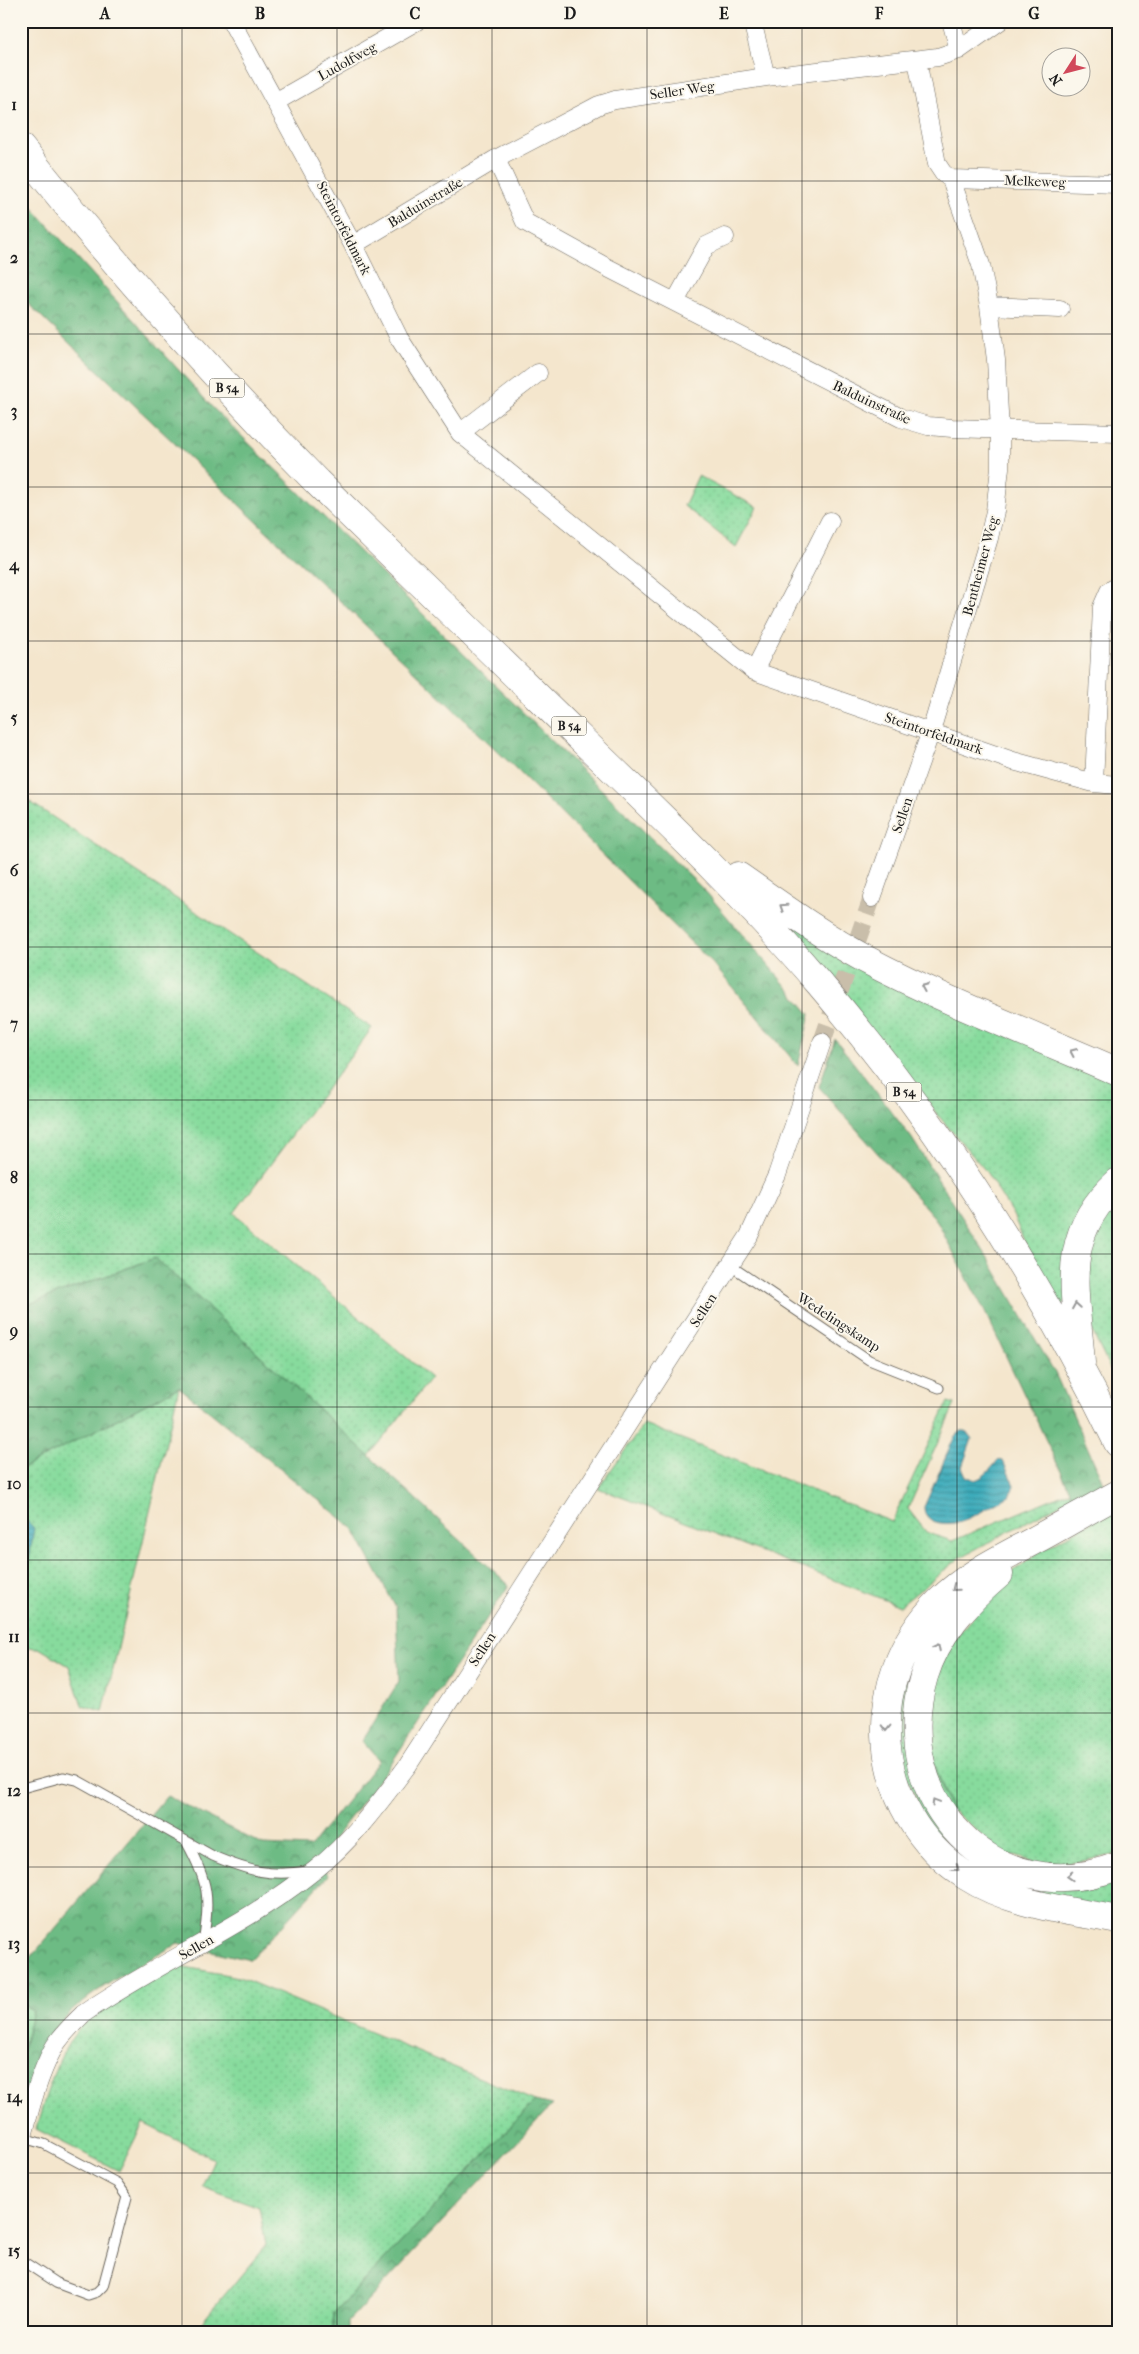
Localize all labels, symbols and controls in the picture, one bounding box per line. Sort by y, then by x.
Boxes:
text: A [99,4,111,23]
text: B [255,4,265,23]
text: C [410,4,421,23]
text: D [564,4,576,23]
text: E [719,4,729,23]
text: F [874,4,884,23]
text: G [1028,4,1040,23]
street label: Ludolfweg [315,38,380,84]
north arrow [1042,48,1092,98]
text: N [1046,70,1066,89]
street label: Seller Weg [649,77,716,103]
text: 1 [11,95,17,114]
street label: Melkeweg [1004,172,1067,191]
street label: Balduinstraße [385,173,466,231]
street label: Steintorfeldmark [313,178,375,279]
text: 2 [10,248,18,267]
street label: Balduinstraße [830,377,914,428]
road number: B 54 [210,378,244,398]
text: 3 [11,401,17,421]
street label: Bentheimer Weg [959,514,1002,618]
text: 4 [8,555,20,575]
text: 5 [11,708,18,727]
street label: Steintorfeldmark [882,709,986,759]
road number: B 54 [552,716,586,736]
street label: Sellen [888,795,916,835]
text: 6 [10,861,19,880]
one-way arrow [780,904,789,913]
one-way arrow [920,983,929,993]
text: 7 [9,1014,18,1033]
one-way arrow [1069,1048,1078,1058]
road number: B 54 [886,1082,922,1102]
text: 8 [10,1168,18,1187]
street label: Wedelingskamp [793,1289,884,1356]
street label: Sellen [686,1290,721,1330]
one-way arrow [1072,1301,1082,1310]
text: 9 [9,1321,18,1341]
text: 10 [7,1474,21,1493]
one-way arrow [952,1582,961,1590]
text: 11 [8,1627,20,1646]
street label: Sellen [465,1629,500,1669]
one-way arrow [931,1643,941,1652]
one-way arrow [881,1725,891,1733]
text: 12 [7,1781,21,1800]
one-way arrow [932,1799,942,1808]
one-way arrow [950,1863,959,1871]
one-way arrow [1066,1871,1074,1882]
street label: Sellen [176,1931,216,1964]
text: 13 [8,1934,20,1954]
text: 14 [6,2087,23,2107]
text: 15 [8,2241,20,2260]

